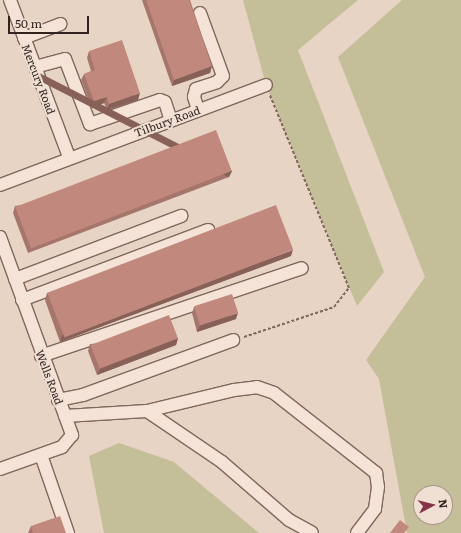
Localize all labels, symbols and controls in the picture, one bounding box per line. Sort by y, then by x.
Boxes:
scale bar [10,8,91,34]
text: 50 m [15,14,42,32]
street label: Mercury Road [20,42,58,116]
street label: Tilbury Road [132,103,202,139]
street label: Wells Road [33,348,67,406]
north arrow [413,485,453,525]
text: N [435,498,452,509]

